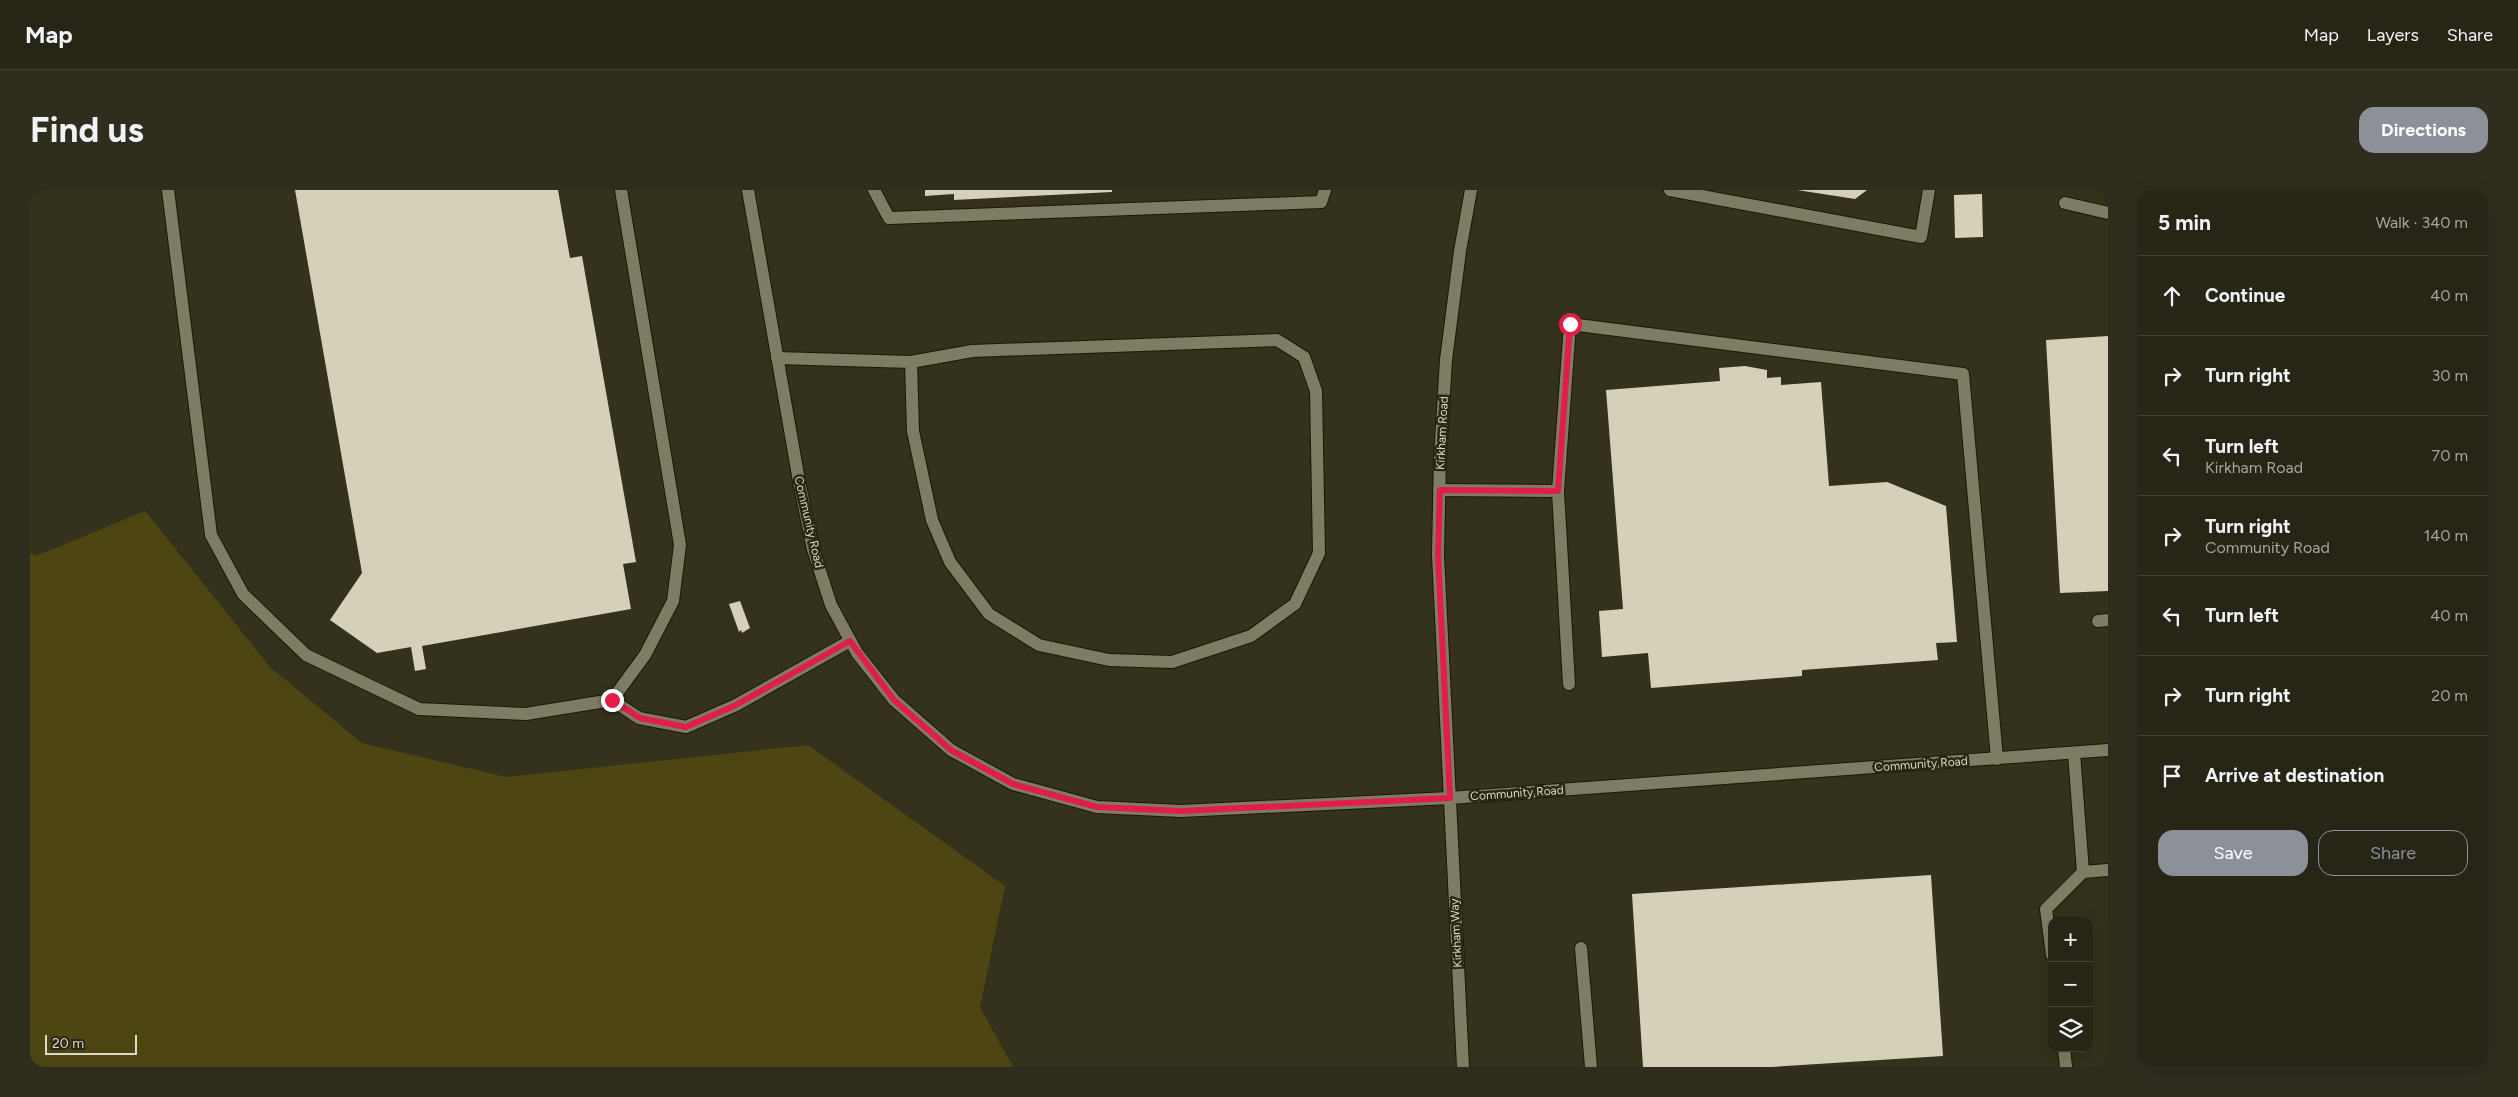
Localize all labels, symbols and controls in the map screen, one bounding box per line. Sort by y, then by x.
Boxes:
text: Map [25,20,73,49]
text: Map [2304,24,2339,46]
text: Layers [2367,24,2419,46]
text: Share [2447,24,2493,46]
button: Directions [2359,107,2488,153]
text: Find us [30,109,144,151]
text: 5 min [2158,210,2211,235]
text: Walk · 340 m [2375,213,2468,232]
icon: ahead [2158,282,2186,310]
text: Continue [2205,284,2285,307]
text: 40 m [2430,286,2468,305]
route start [1559,313,1582,336]
icon: right [2158,362,2186,390]
text: Turn right [2205,364,2291,387]
text: 30 m [2431,366,2468,385]
street label: Kirkham Road [1433,396,1451,470]
text: Turn left [2205,435,2279,458]
icon: left [2158,442,2186,470]
text: 70 m [2432,446,2468,465]
text: Kirkham Road [2205,458,2303,477]
street label: Community Road [792,475,826,569]
text: Turn right [2205,515,2291,538]
icon: right [2158,522,2186,550]
text: 140 m [2424,526,2468,545]
text: Community Road [2205,538,2330,557]
icon: left [2158,602,2186,630]
text: Turn left [2205,604,2279,627]
text: 40 m [2430,606,2468,625]
icon: right [2158,682,2186,710]
text: Turn right [2205,684,2291,707]
text: 20 m [2431,686,2468,705]
route end [601,689,624,712]
street label: Community Road [1874,754,1968,774]
icon: arrive [2158,762,2186,790]
text: Arrive at destination [2205,764,2384,787]
street label: Community Road [1470,783,1564,803]
button: Save [2158,830,2308,876]
button: Share [2318,830,2468,876]
street label: Kirkham Way [1447,897,1465,968]
map controls [2048,917,2093,1052]
button: + [2048,917,2093,962]
button: − [2048,962,2093,1007]
button: layers [2048,1007,2093,1052]
scale bar [45,1032,138,1055]
text: 20 m [52,1035,84,1052]

